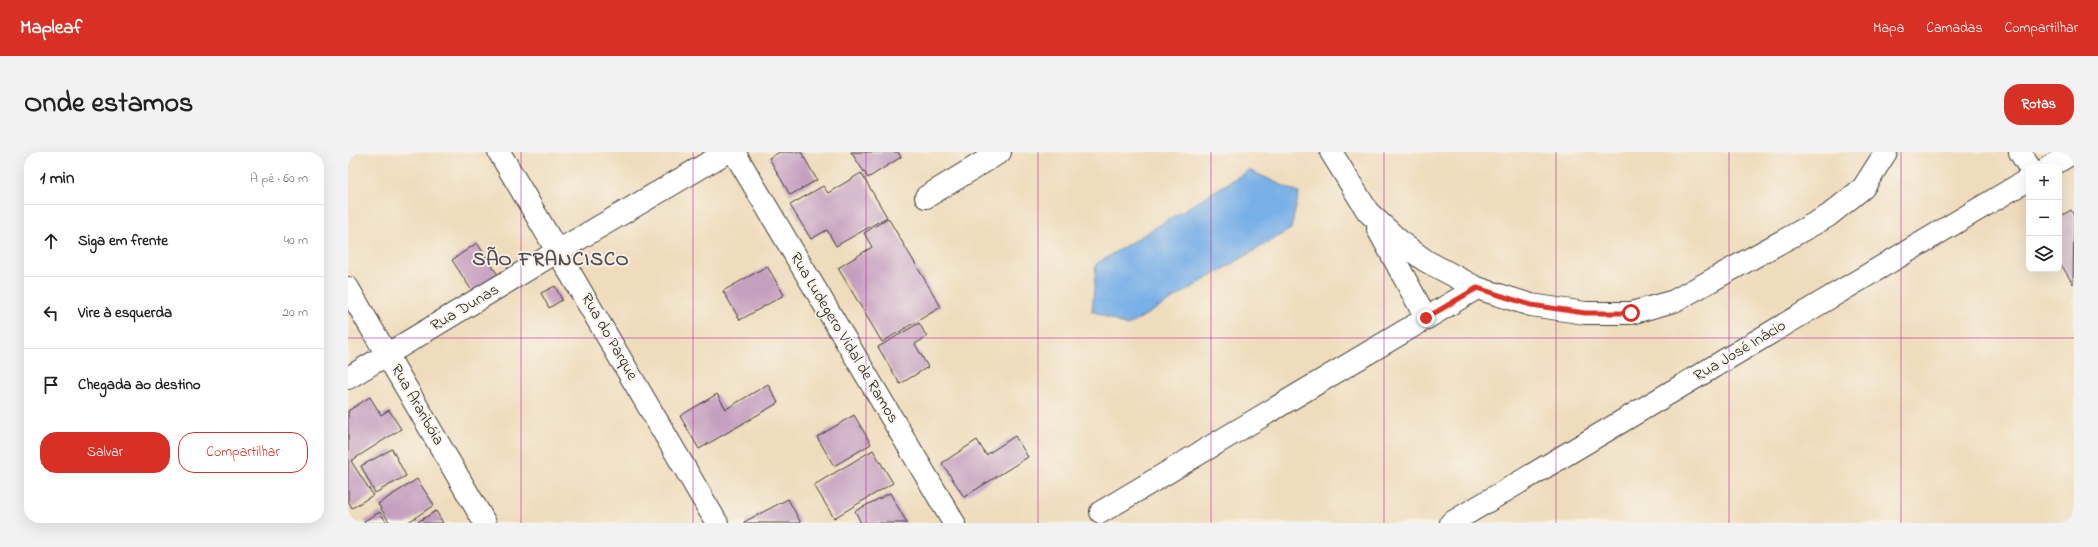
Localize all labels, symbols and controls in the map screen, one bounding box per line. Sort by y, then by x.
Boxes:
text: Mapleaf [20,15,82,42]
text: Mapa [1873,18,1904,39]
text: Camadas [1926,18,1983,39]
text: Compartilhar [2005,18,2078,39]
text: Onde estamos [24,84,193,125]
button: Rotas [2004,84,2074,125]
map controls [2026,164,2062,272]
button: + [2026,164,2062,200]
text: 1 min [40,166,74,191]
text: A pé · 60 m [250,169,308,188]
button: − [2026,200,2062,236]
icon: ahead [40,230,62,252]
text: Siga em frente [78,230,168,252]
text: 40 m [284,231,308,250]
button: layers [2026,236,2062,272]
district label: SÃO FRANCISCO [472,246,630,275]
street label: Rua Ludegero Vidal de Ramos [783,248,905,428]
street label: Rua Dunas [426,278,504,338]
street label: Rua do Parque [574,289,644,386]
icon: left [40,302,62,324]
text: Vire à esquerda [78,302,172,324]
text: 20 m [283,303,308,322]
route start [1622,304,1640,322]
route end [1417,309,1435,327]
street label: Rua José Inácio [1689,314,1791,388]
street label: Rua Araribóia [384,360,450,450]
icon: arrive [40,374,62,396]
text: Chegada ao destino [78,374,201,396]
button: Salvar [40,432,170,473]
button: Compartilhar [178,432,308,473]

